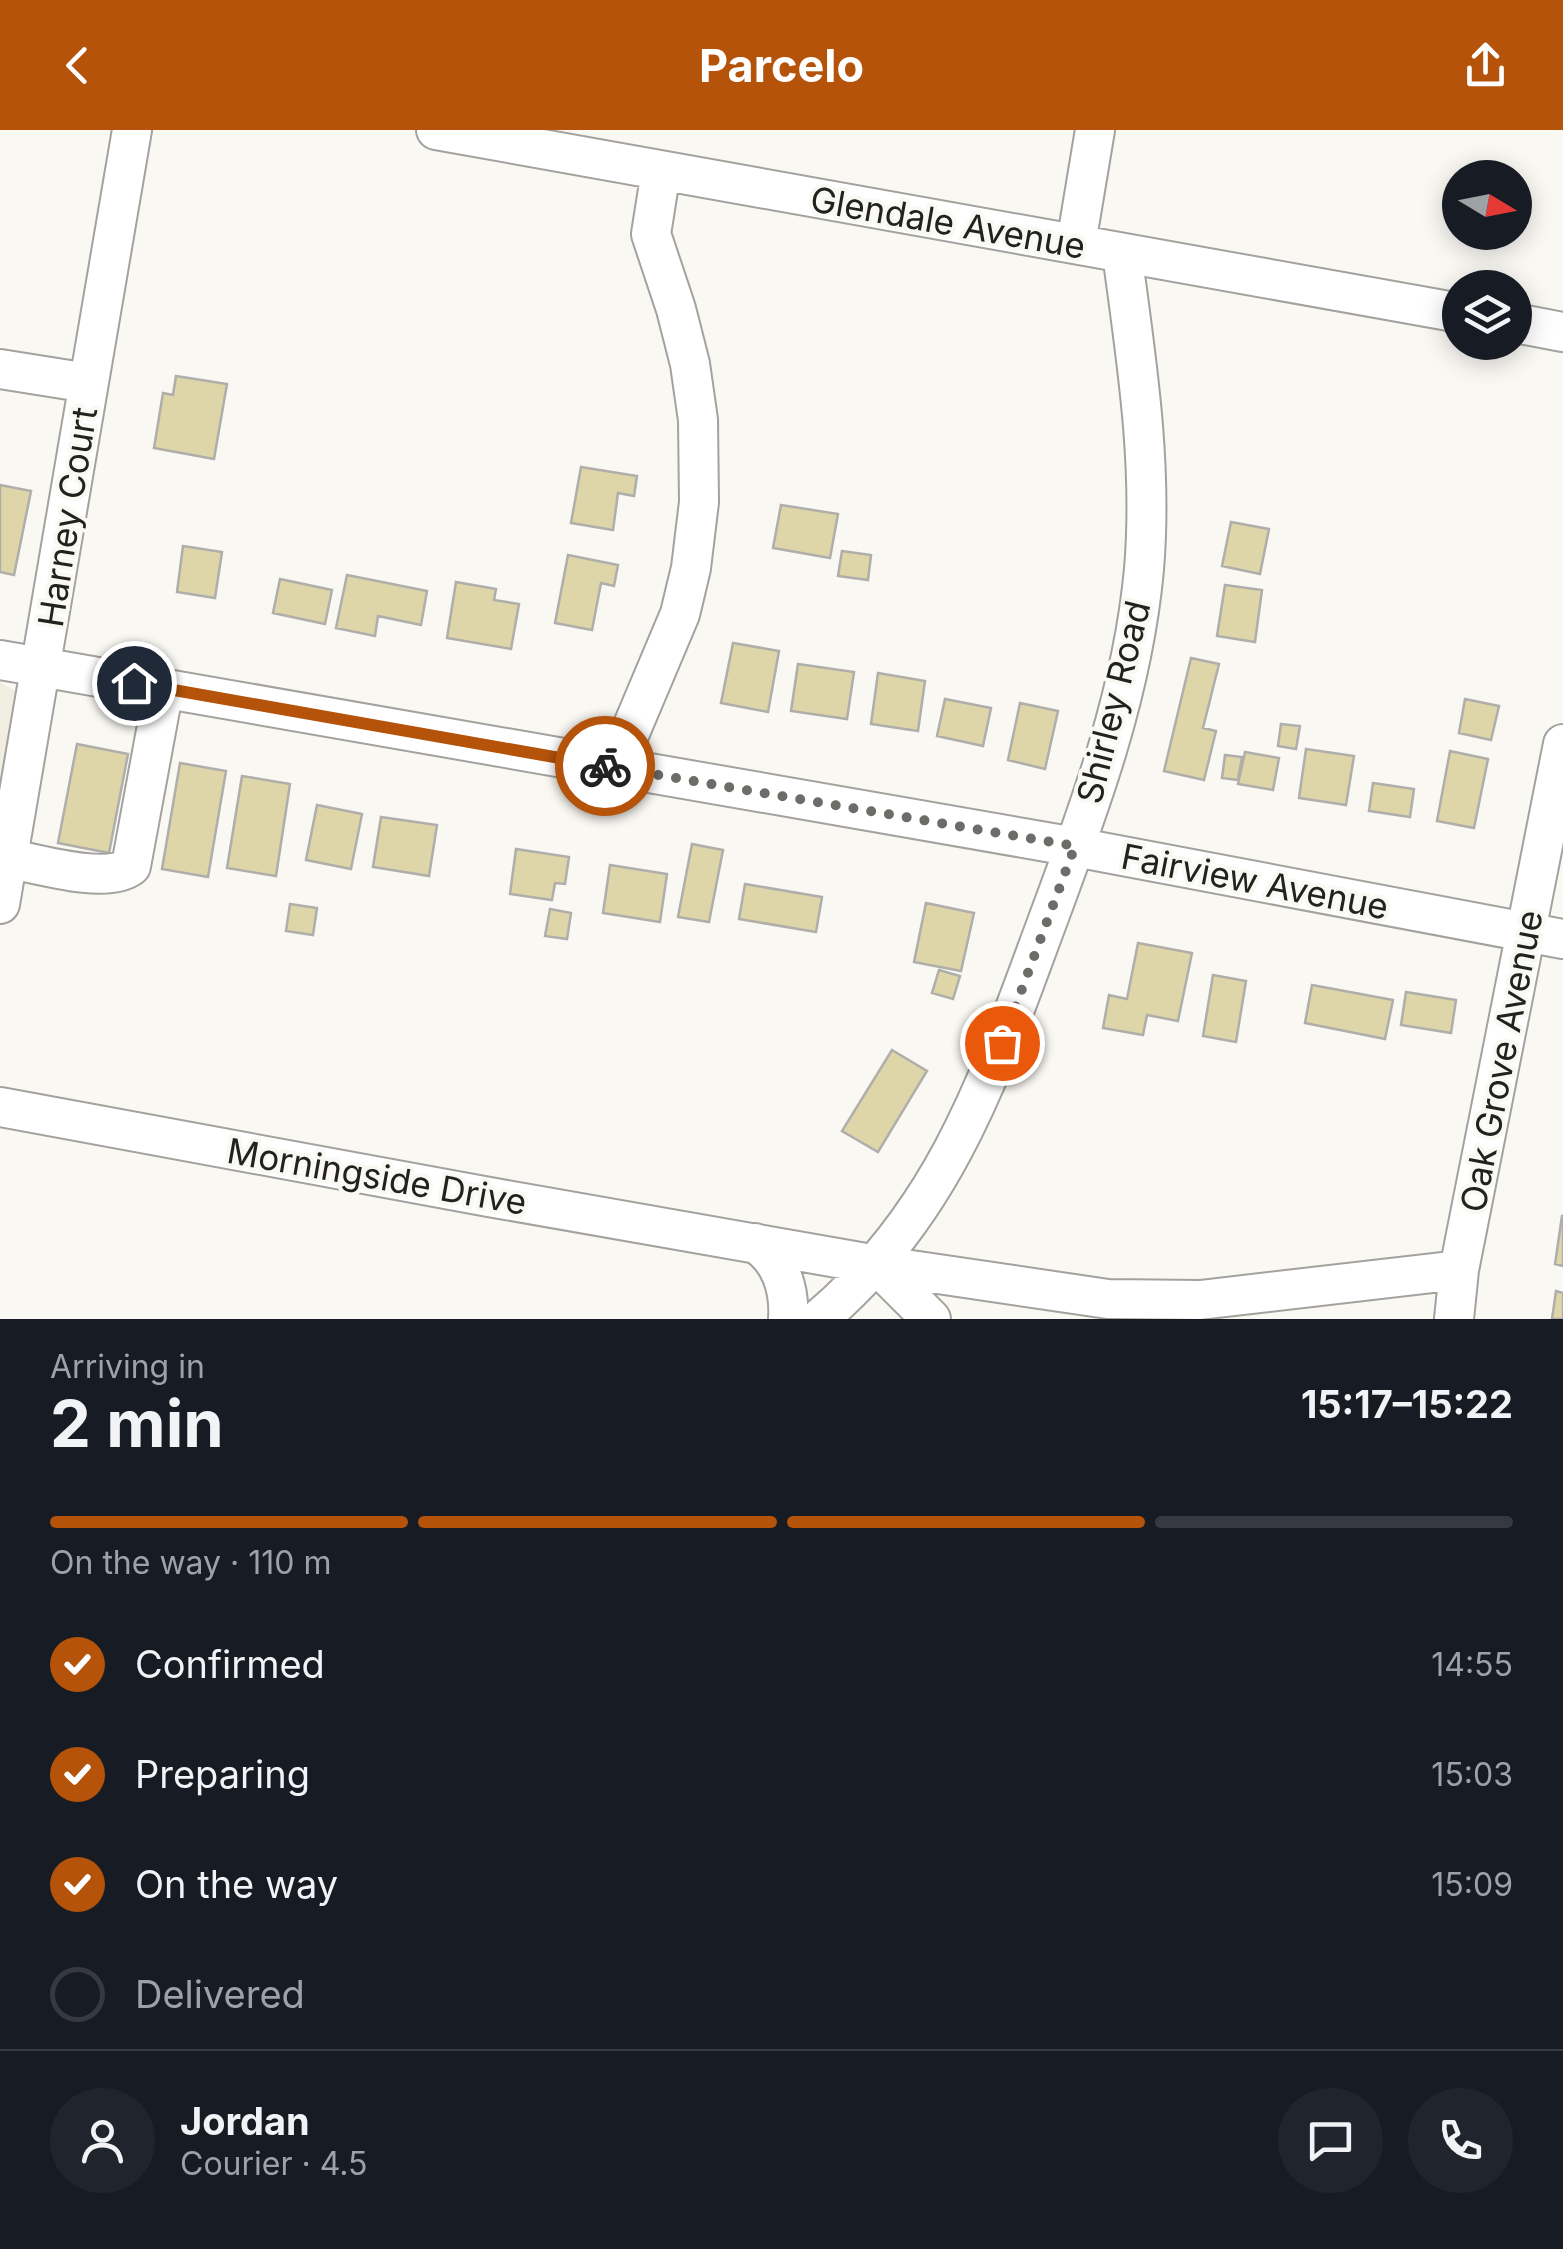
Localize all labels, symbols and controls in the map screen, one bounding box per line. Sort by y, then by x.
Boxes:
icon: back [50,38,105,93]
text: Parcelo [699,38,864,93]
icon: share [1458,38,1513,93]
north arrow [1442,160,1532,250]
map controls [1442,160,1532,360]
street label: Glendale Avenue [807,177,1089,267]
button: layers [1442,270,1532,360]
street label: Harney Court [29,404,105,630]
street label: Shirley Road [1068,596,1158,808]
pin [92,641,177,726]
icon: home [107,656,162,711]
courier [555,716,655,816]
icon: bike [578,739,633,794]
street label: Fairview Avenue [1118,835,1392,927]
street label: Oak Grove Avenue [1451,906,1551,1216]
pin [960,1001,1045,1086]
icon: bag [975,1016,1030,1071]
street label: Morningside Drive [224,1129,530,1223]
text: Arriving in [50,1347,205,1386]
text: 15:17–15:22 [1301,1381,1513,1427]
text: 2 min [50,1384,224,1463]
text: On the way · 110 m [50,1543,332,1582]
icon: check [50,1637,105,1692]
text: Confirmed [135,1641,325,1687]
text: 14:55 [1431,1645,1513,1684]
icon: check [50,1747,105,1802]
text: Preparing [135,1751,310,1797]
text: 15:03 [1431,1755,1513,1794]
icon: check [50,1857,105,1912]
text: On the way [135,1861,338,1907]
text: 15:09 [1431,1865,1513,1904]
text: Delivered [135,1971,305,2017]
button: person [50,2088,155,2193]
button: chat [1278,2088,1383,2193]
button: phone [1408,2088,1513,2193]
text: Jordan [180,2098,310,2144]
text: Courier · 4.5 [180,2144,368,2183]

